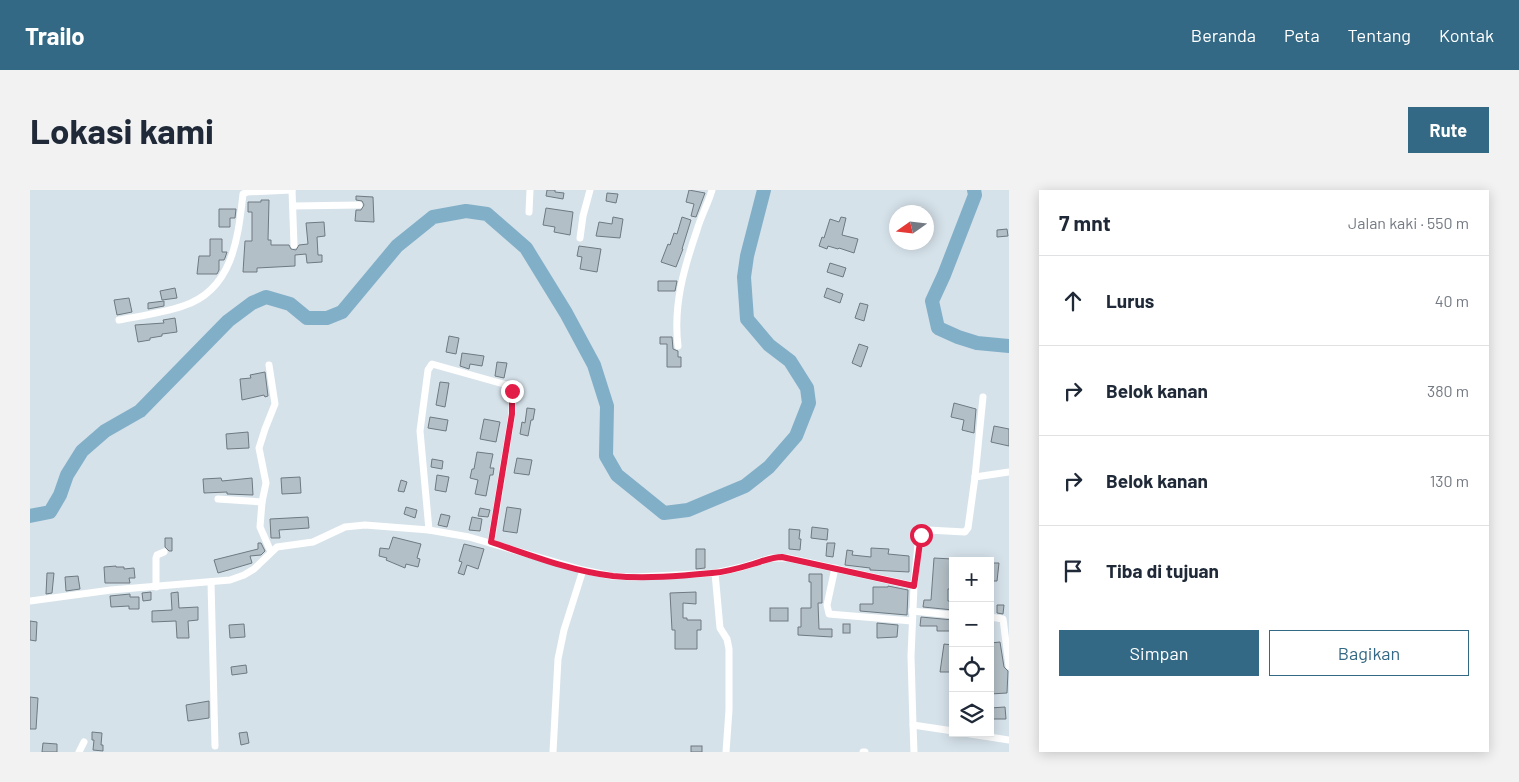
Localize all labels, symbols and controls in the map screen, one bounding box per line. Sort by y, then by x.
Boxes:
text: Trailo [25,21,85,50]
text: Beranda [1191,24,1256,46]
text: Peta [1284,24,1320,46]
text: Tentang [1348,24,1411,46]
text: Kontak [1439,24,1494,46]
button: Rute [1408,107,1489,153]
text: Lokasi kami [30,109,214,151]
north arrow [889,205,934,250]
text: 7 mnt [1059,210,1111,235]
text: Jalan kaki · 550 m [1348,213,1469,232]
icon: ahead [1059,287,1087,315]
text: Lurus [1106,289,1154,312]
text: 40 m [1435,291,1469,310]
icon: right [1059,377,1087,405]
text: Belok kanan [1106,379,1208,402]
route end [501,380,524,403]
text: 380 m [1427,381,1469,400]
icon: right [1059,467,1087,495]
text: Belok kanan [1106,469,1208,492]
text: 130 m [1430,471,1469,490]
route start [910,524,933,547]
map controls [949,557,994,737]
button: + [949,557,994,602]
icon: arrive [1059,557,1087,585]
text: Tiba di tujuan [1106,559,1219,582]
button: − [949,602,994,647]
button: Simpan [1059,630,1259,676]
button: Bagikan [1269,630,1469,676]
button: locate [949,647,994,692]
button: layers [949,692,994,737]

